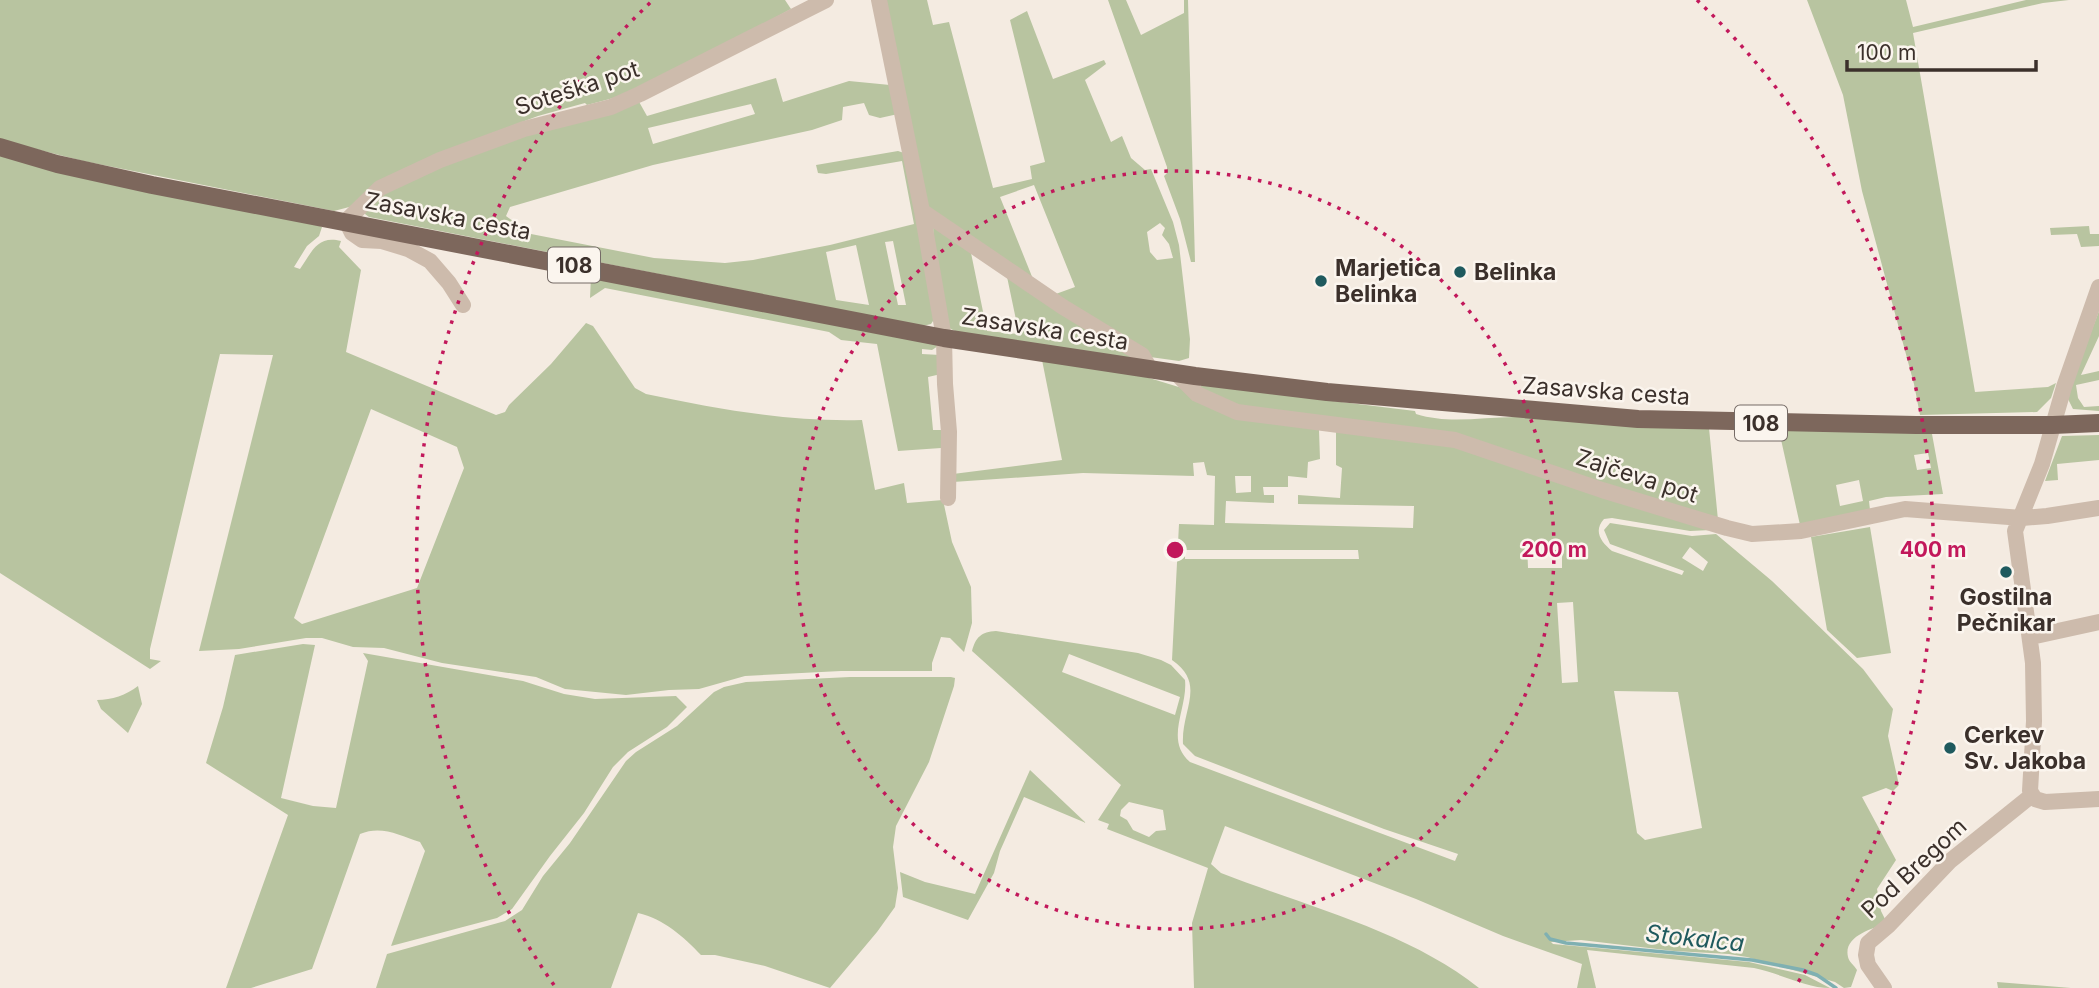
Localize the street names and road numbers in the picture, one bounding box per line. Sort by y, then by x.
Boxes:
street label: Soteška pot [511,55,643,121]
street label: Zasavska cesta [363,186,533,246]
road number: 108 [548,247,600,282]
street label: Zasavska cesta [960,302,1130,356]
street label: Zasavska cesta [1521,371,1691,411]
road number: 108 [1735,406,1787,440]
street label: Zajčeva pot [1572,443,1702,509]
street label: Pod Bregom [1856,812,1972,924]

